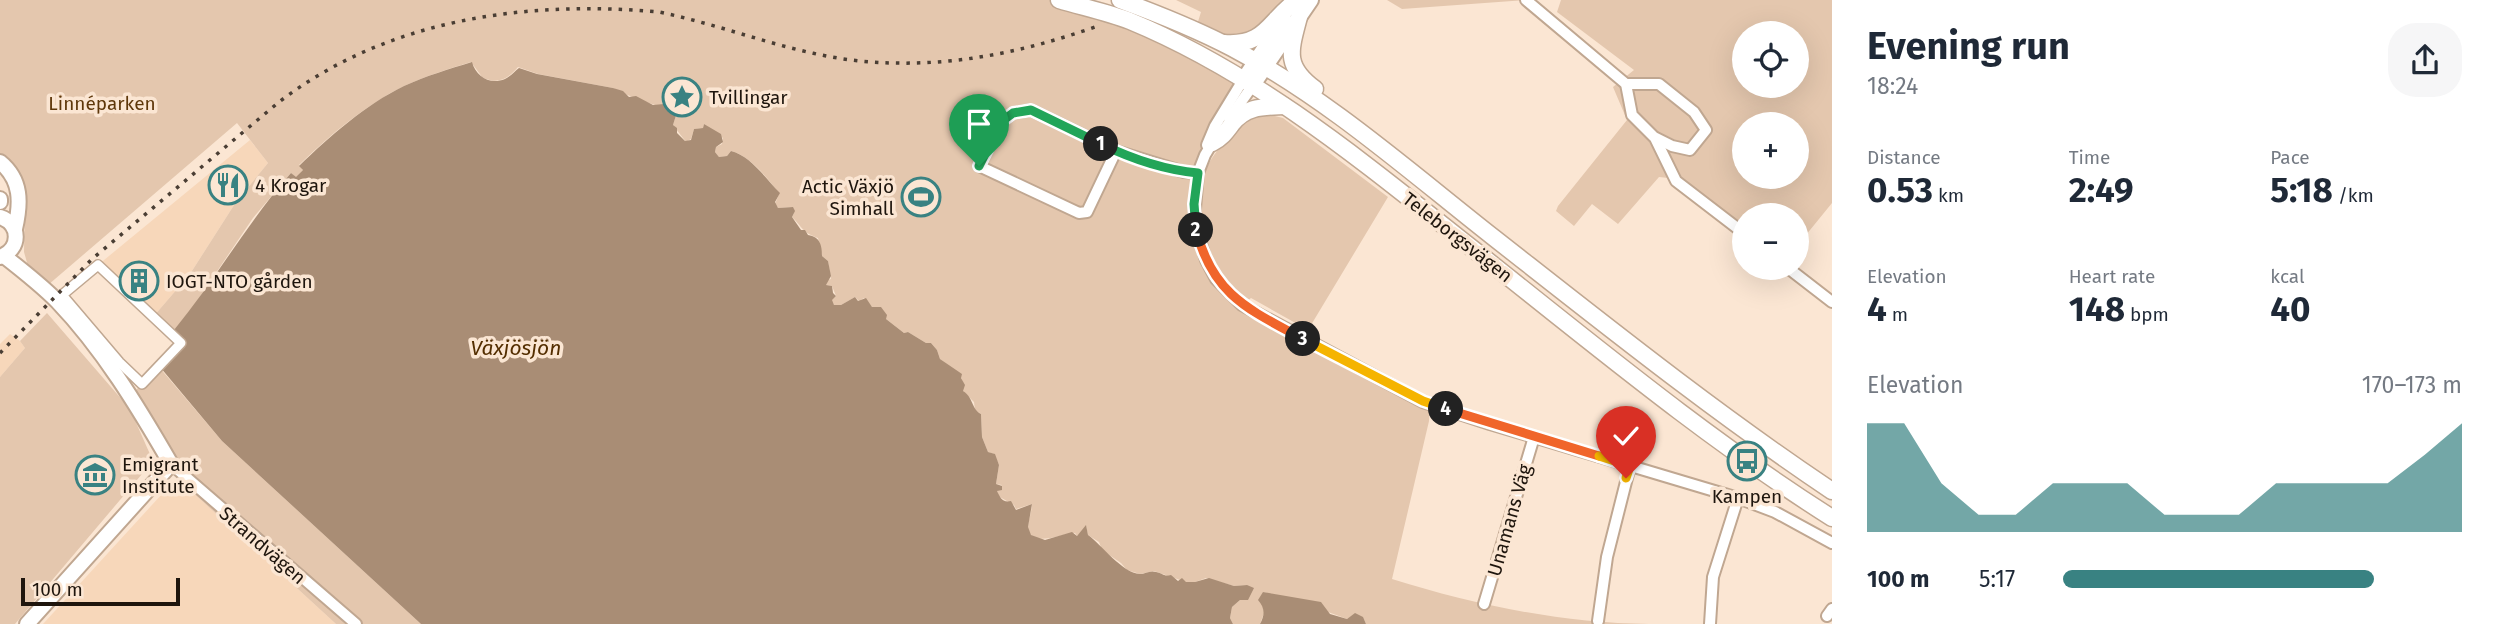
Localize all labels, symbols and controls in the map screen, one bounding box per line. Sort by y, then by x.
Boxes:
map controls [1732,21,1809,280]
button: locate [1732,21,1809,98]
text: Evening run [1867,23,2070,69]
button: share [2388,23,2462,97]
text: 18:24 [1867,72,1918,100]
place icon: Tvillingar [661,76,703,118]
place label: Tvillingar [709,86,788,109]
park label: Linnéparken [48,92,156,115]
pin [949,94,1009,166]
icon: arrive [960,105,998,143]
button: + [1732,112,1809,189]
pin: 1 [1084,127,1118,162]
text: 1 [1096,132,1105,155]
text: Distance [1867,146,1941,169]
text: Time [2069,146,2110,169]
text: Pace [2270,146,2310,169]
restaurant icon: 4 Krogar [207,164,249,206]
text: 0.53 [1867,169,1933,211]
text: 2:49 [2069,169,2134,211]
text: 5:18 [2270,169,2333,211]
place label: 4 Krogar [255,174,327,197]
place label: Actic Växjö Simhall [802,175,894,220]
sports icon: Actic Växjö Simhall [900,176,942,218]
text: km [1933,184,1964,207]
text: /km [2333,184,2374,207]
street label: Teleborgsvägen [1398,187,1517,287]
button: − [1732,203,1809,280]
pin: 2 [1178,212,1214,247]
text: 2 [1191,218,1200,241]
building icon: IOGT-NTO gården [118,260,160,302]
text: Elevation [1867,265,1947,288]
text: Heart rate [2069,265,2155,288]
text: kcal [2270,265,2305,288]
place label: IOGT-NTO gården [166,270,313,293]
text: 4 [1867,288,1887,330]
text: 148 [2069,288,2125,330]
text: 40 [2270,288,2311,330]
text: m [1887,303,1908,326]
text: bpm [2125,303,2169,326]
pin: 3 [1286,322,1320,356]
text: 3 [1298,327,1307,350]
water label: Växjösjön [471,335,561,361]
text: Elevation [1867,371,1963,399]
text: 170–173 m [2362,371,2462,399]
pin: 4 [1428,392,1464,426]
text: 4 [1440,397,1451,420]
pin [1596,406,1656,478]
icon: check [1607,417,1645,455]
bus stop icon: Kampen [1726,440,1768,482]
place label: Emigrant Institute [122,453,199,498]
museum icon: Emigrant Institute [74,454,116,496]
street label: Unamans Väg [1483,461,1536,579]
place label: Kampen [1712,485,1782,508]
street label: Strandvägen [215,502,311,589]
text: 100 m [1867,565,1929,593]
text: 5:17 [1979,565,2015,593]
scale bar [21,575,180,607]
text: 100 m [32,578,83,601]

